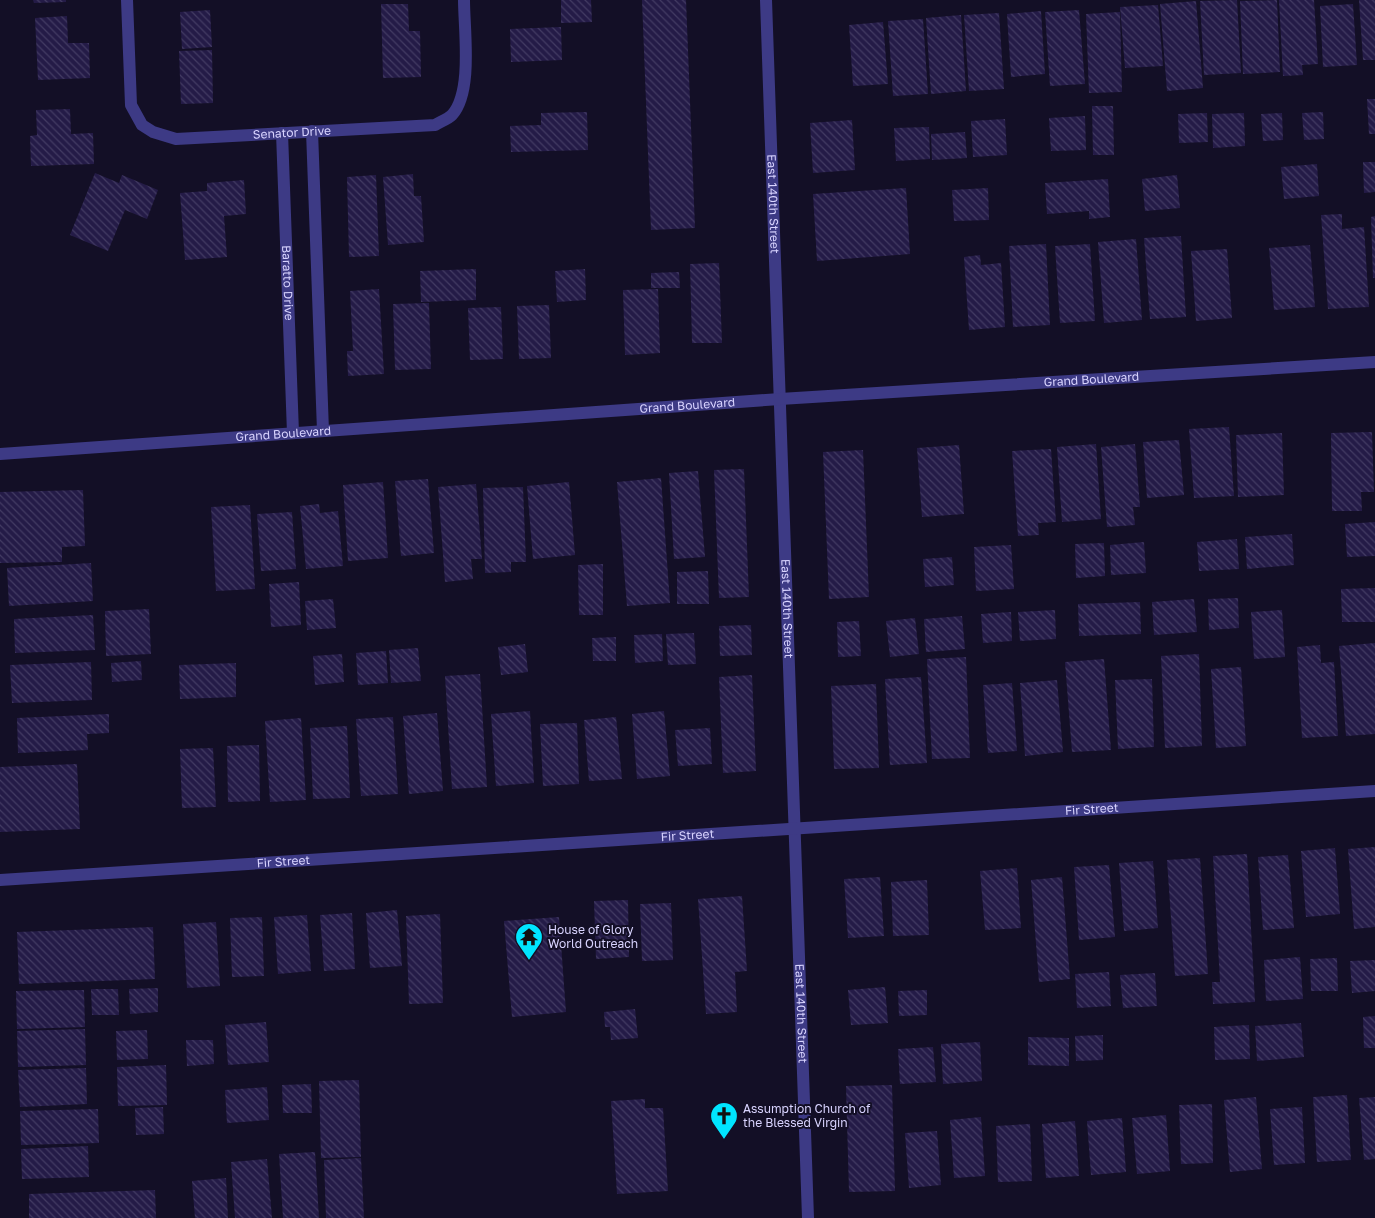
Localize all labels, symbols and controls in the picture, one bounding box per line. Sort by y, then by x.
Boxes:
street label: Senator Drive [252,123,331,142]
street label: East 140th Street [764,154,783,254]
street label: Baratto Drive [279,245,297,321]
street label: Grand Boulevard [1043,369,1140,390]
street label: Grand Boulevard [639,394,736,416]
street label: Grand Boulevard [235,423,332,444]
street label: East 140th Street [778,559,797,659]
street label: Fir Street [1064,800,1119,818]
street label: Fir Street [660,826,715,844]
street label: Fir Street [256,852,311,870]
temple icon: House of Glory World Outreach [514,922,544,961]
place label: House of Glory World Outreach [548,922,638,951]
street label: East 140th Street [792,963,811,1064]
church icon: Assumption Church of the Blessed Virgin [709,1101,739,1140]
place label: Assumption Church of the Blessed Virgin [743,1101,871,1130]

